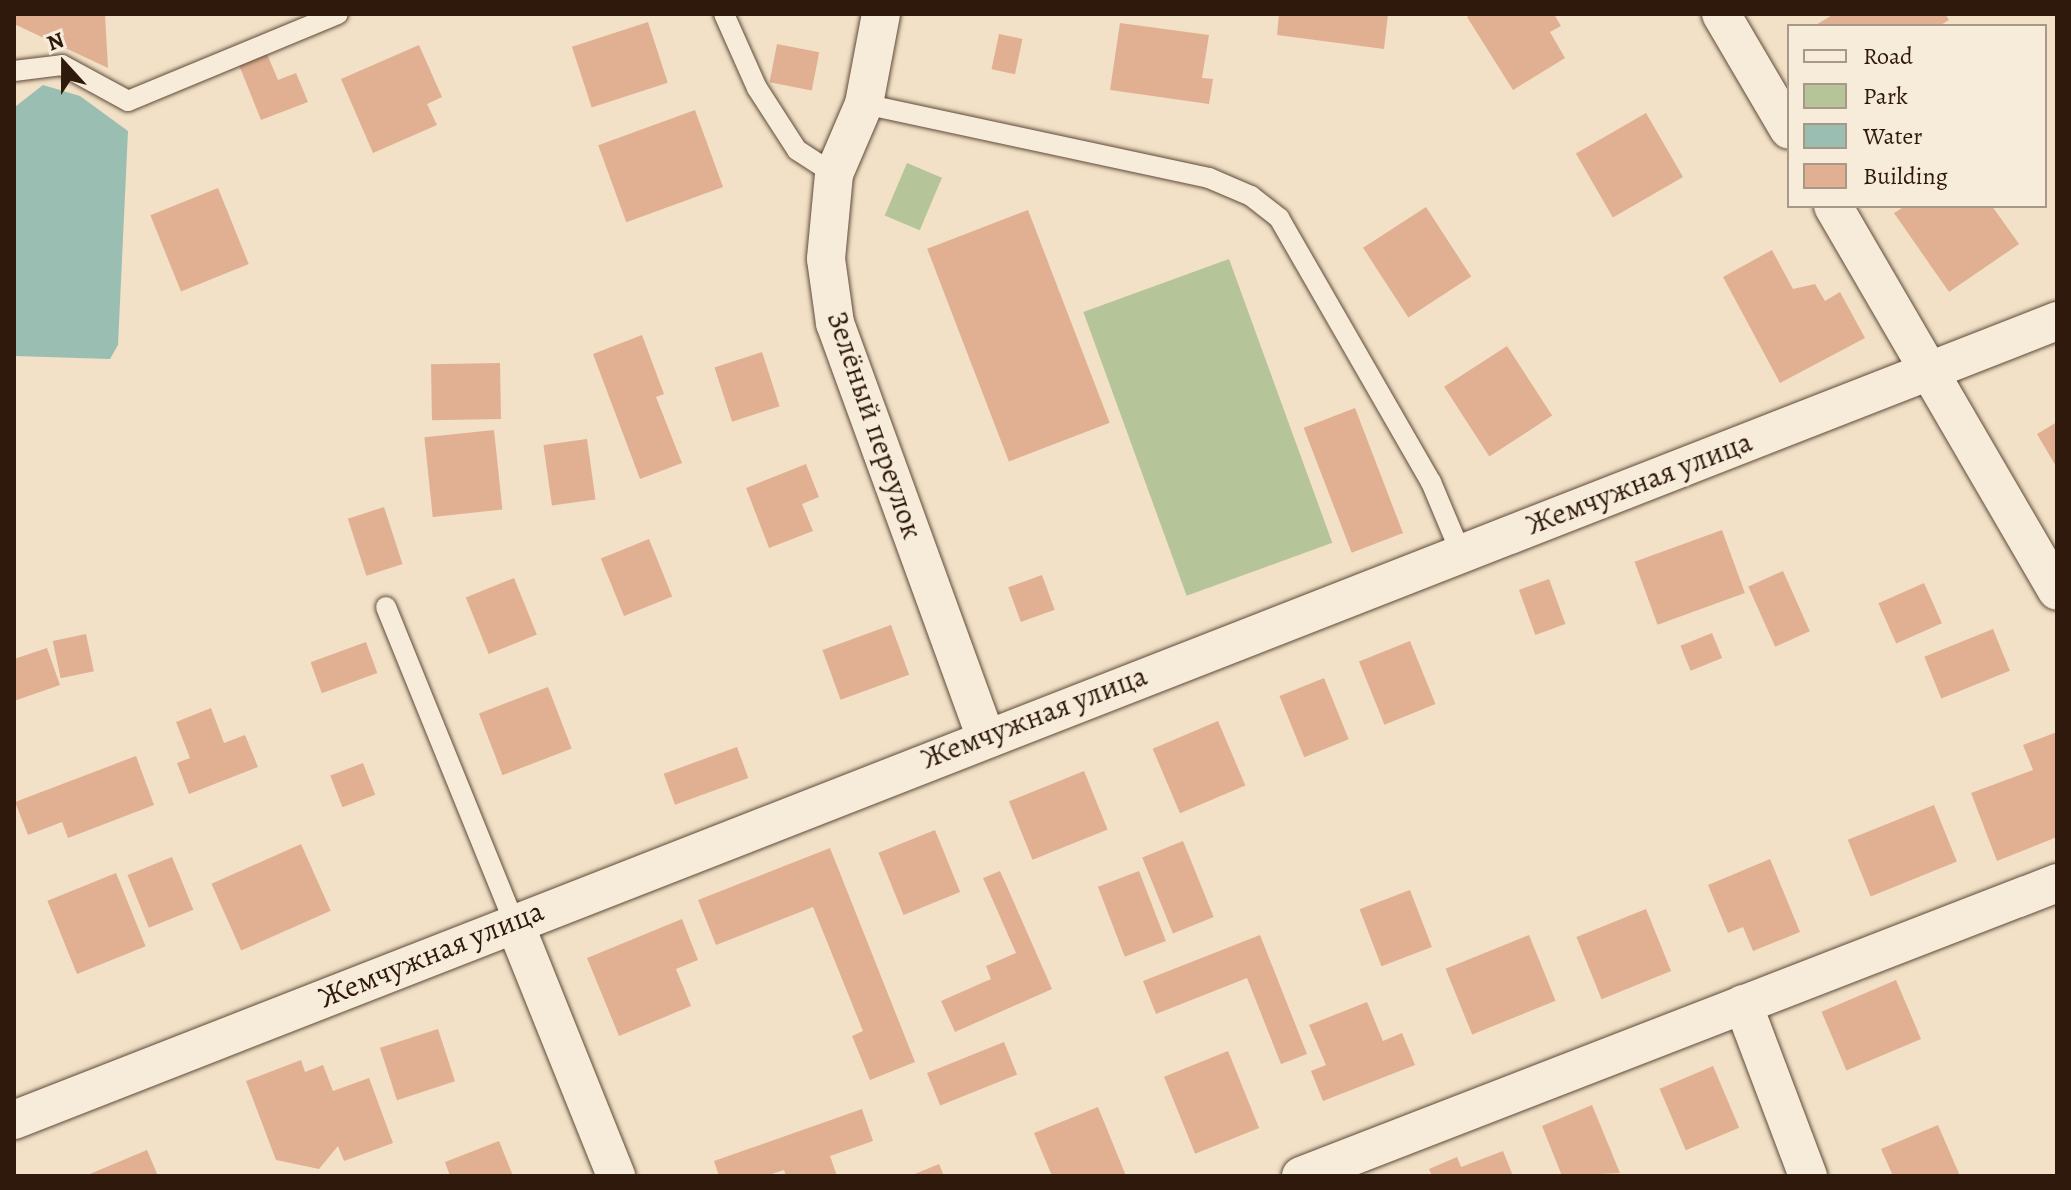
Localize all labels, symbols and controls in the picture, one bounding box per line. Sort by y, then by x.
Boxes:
north arrow [24,24,104,104]
legend [1787,24,2047,208]
text: N [43,25,68,58]
text: Road [1863,40,1913,72]
text: Park [1863,80,1908,112]
text: Water [1863,120,1923,152]
text: Building [1863,160,1948,192]
street label: Зелёный переулок [819,307,931,543]
street label: Жемчужная улица [1521,423,1757,543]
street label: Жемчужная улица [916,657,1152,777]
street label: Жемчужная улица [313,893,549,1015]

